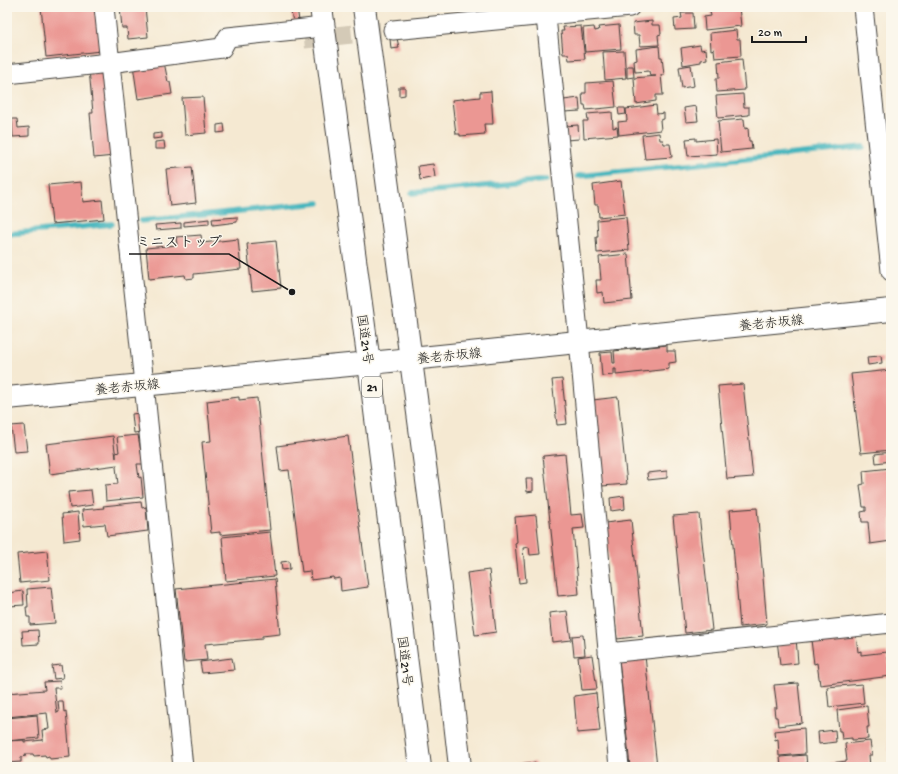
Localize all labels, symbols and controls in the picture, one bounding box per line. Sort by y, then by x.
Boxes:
scale bar [752,18,806,44]
text: 20 m [758,27,783,41]
callout: ミニストップ [129,228,229,254]
text: ミニストップ [136,235,222,252]
street label: 国道21号 [353,313,375,365]
street label: 養老赤坂線 [738,313,805,335]
street label: 養老赤坂線 [416,346,483,368]
street label: 養老赤坂線 [94,377,161,399]
road number: 21 [362,377,382,397]
street label: 国道21号 [393,635,415,687]

